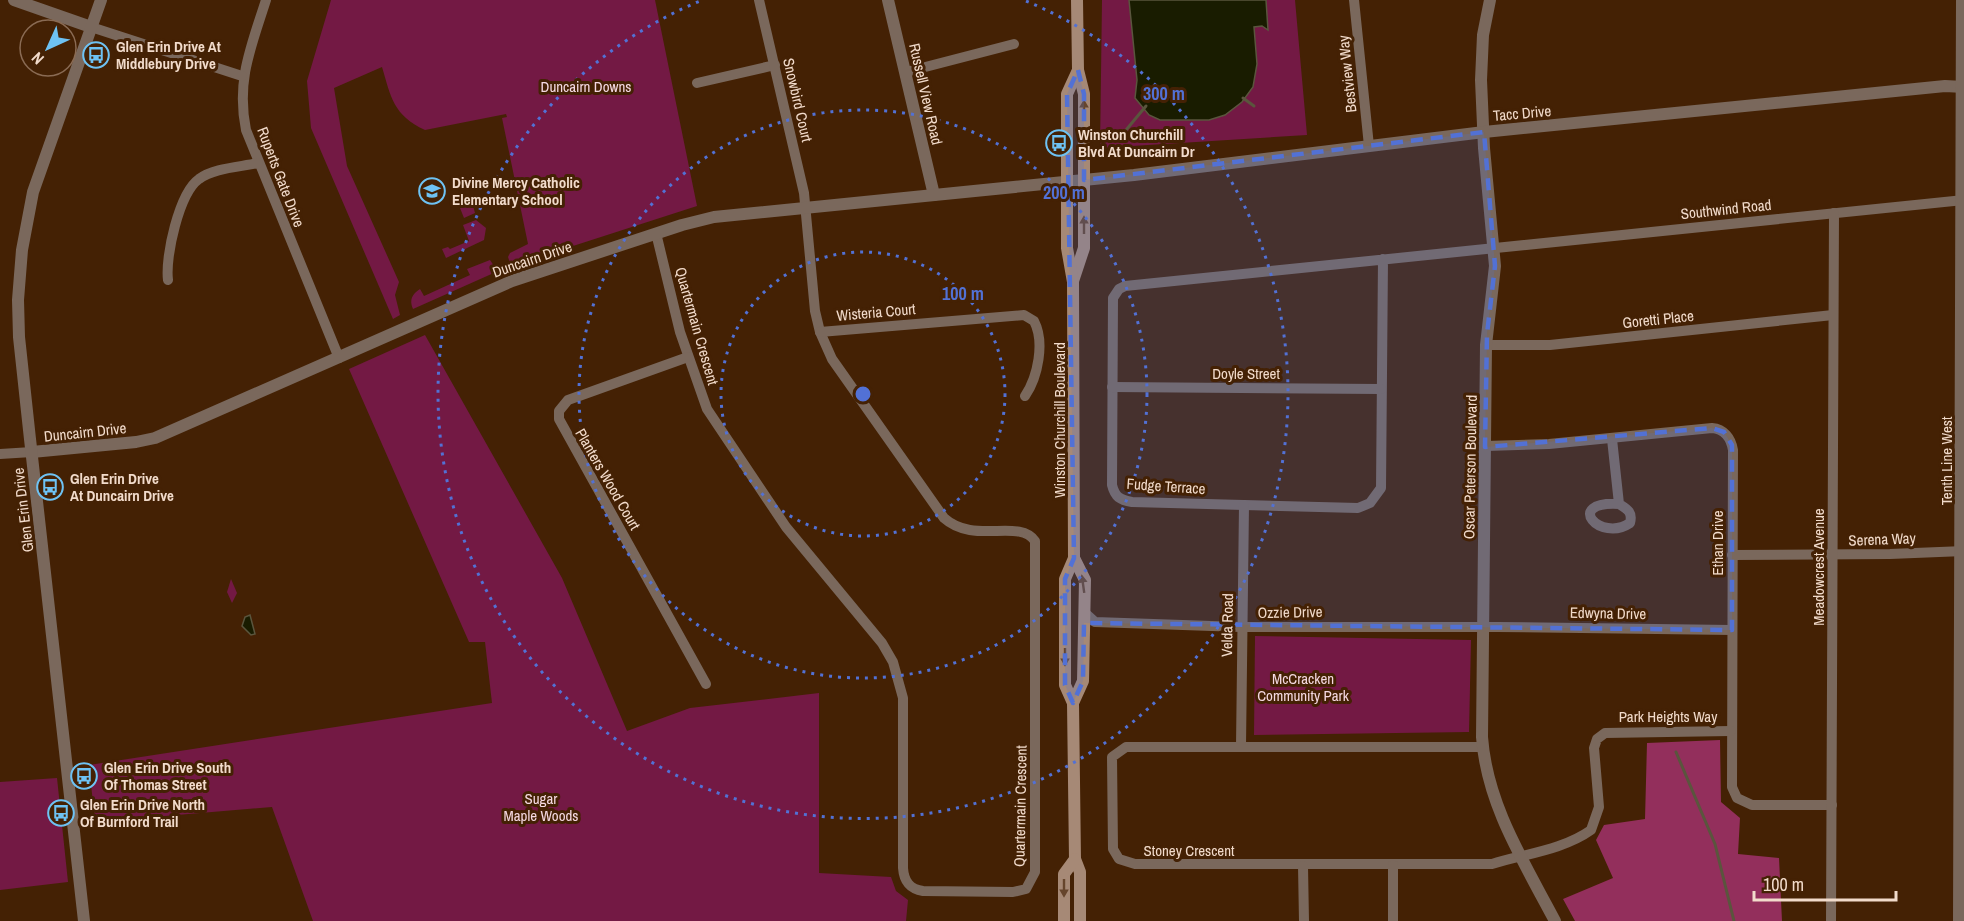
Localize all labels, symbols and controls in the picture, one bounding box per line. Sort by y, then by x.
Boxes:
north arrow [18,18,78,78]
street label: Bestview Way [1332,34,1361,114]
place label: Glen Erin Drive At Middlebury Drive [116,36,221,74]
bus stop icon: Glen Erin Drive At Middlebury Drive [81,40,111,70]
street label: Russell View Road [904,41,948,147]
text: N [26,47,49,70]
street label: Snowbird Court [778,56,818,145]
park label: Duncairn Downs [541,76,631,97]
text: 300 m [1143,81,1185,106]
one-way arrow [1079,99,1089,118]
street label: Tacc Drive [1492,100,1552,126]
street label: Ruperts Gate Drive [252,124,310,230]
place label: Winston Churchill Blvd At Duncairn Dr [1078,124,1195,162]
bus stop icon: Winston Churchill Blvd At Duncairn Dr [1044,128,1074,158]
place label: Divine Mercy Catholic Elementary School [452,172,580,210]
school or university icon: Divine Mercy Catholic Elementary School [417,176,447,206]
text: 200 m [1043,180,1085,205]
street label: Southwind Road [1680,194,1772,224]
one-way arrow [1079,215,1089,234]
street label: Duncairn Drive [489,236,575,282]
street label: Quartermain Crescent [670,265,724,388]
text: 100 m [942,281,984,306]
street label: Wisteria Court [836,298,917,326]
street label: Goretti Place [1621,305,1695,333]
street label: Winston Churchill Boulevard [1049,342,1070,498]
street label: Doyle Street [1212,363,1280,384]
centre of rings [853,384,873,404]
street label: Oscar Peterson Boulevard [1458,395,1482,539]
street label: Tenth Line West [1936,416,1957,505]
street label: Duncairn Drive [43,417,127,447]
street label: Planters Wood Court [570,424,646,534]
street label: Glen Erin Drive [7,466,39,553]
place label: Glen Erin Drive At Duncairn Drive [70,468,174,506]
bus stop icon: Glen Erin Drive At Duncairn Drive [35,472,65,502]
street label: Fudge Terrace [1126,473,1206,499]
street label: Meadowcrest Avenue [1808,508,1829,626]
street label: Ethan Drive [1707,510,1728,575]
street label: Serena Way [1848,527,1917,551]
one-way arrow [1078,574,1087,593]
street label: Velda Road [1216,593,1238,657]
street label: Ozzie Drive [1257,601,1323,623]
street label: Edwyna Drive [1570,602,1647,624]
one-way arrow [1060,647,1070,666]
park label: McCracken Community Park [1257,668,1350,706]
street label: Park Heights Way [1619,706,1718,727]
street label: Quartermain Crescent [1008,744,1032,867]
place label: Glen Erin Drive South Of Thomas Street [104,757,231,795]
bus stop icon: Glen Erin Drive South Of Thomas Street [69,761,99,791]
park label: Sugar Maple Woods [504,788,579,826]
place label: Glen Erin Drive North Of Burnford Trail [80,794,205,832]
bus stop icon: Glen Erin Drive North Of Burnford Trail [46,798,76,828]
street label: Stoney Crescent [1144,840,1235,861]
scale bar [1754,864,1896,902]
text: 100 m [1763,872,1804,897]
one-way arrow [1059,879,1069,898]

